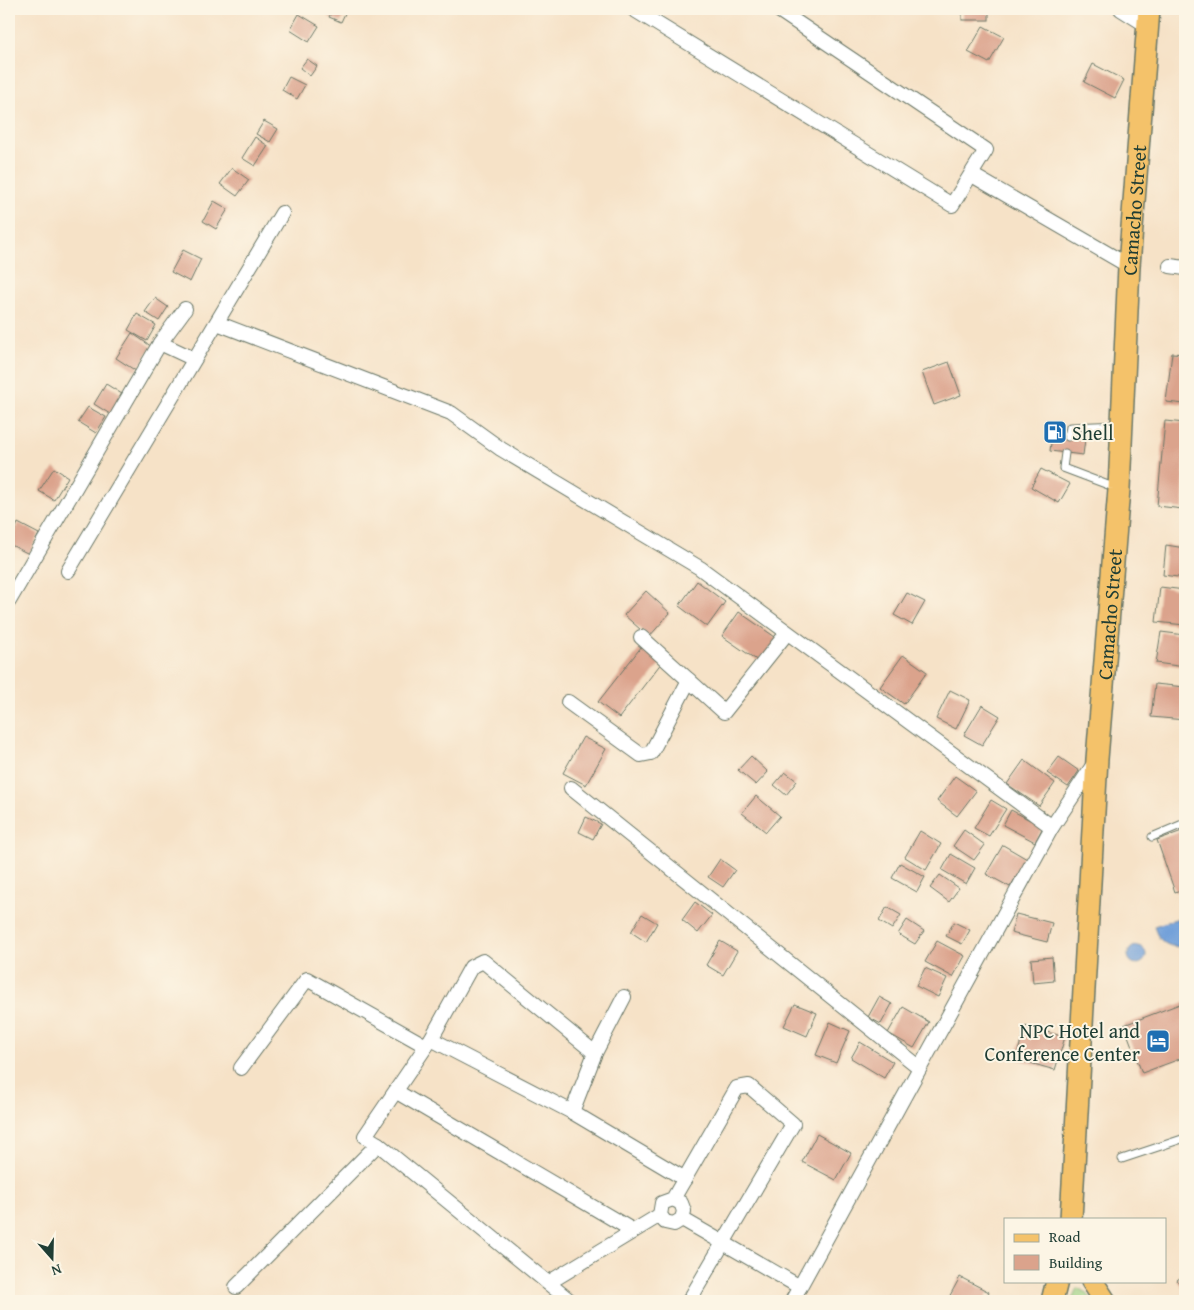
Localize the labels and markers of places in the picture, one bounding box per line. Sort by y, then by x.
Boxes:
place label: Shell [1072,418,1114,447]
fuel station icon: Shell [1042,419,1068,445]
place label: NPC Hotel and Conference Center [985,1016,1140,1068]
hotel icon: NPC Hotel and Conference Center [1145,1028,1171,1054]

